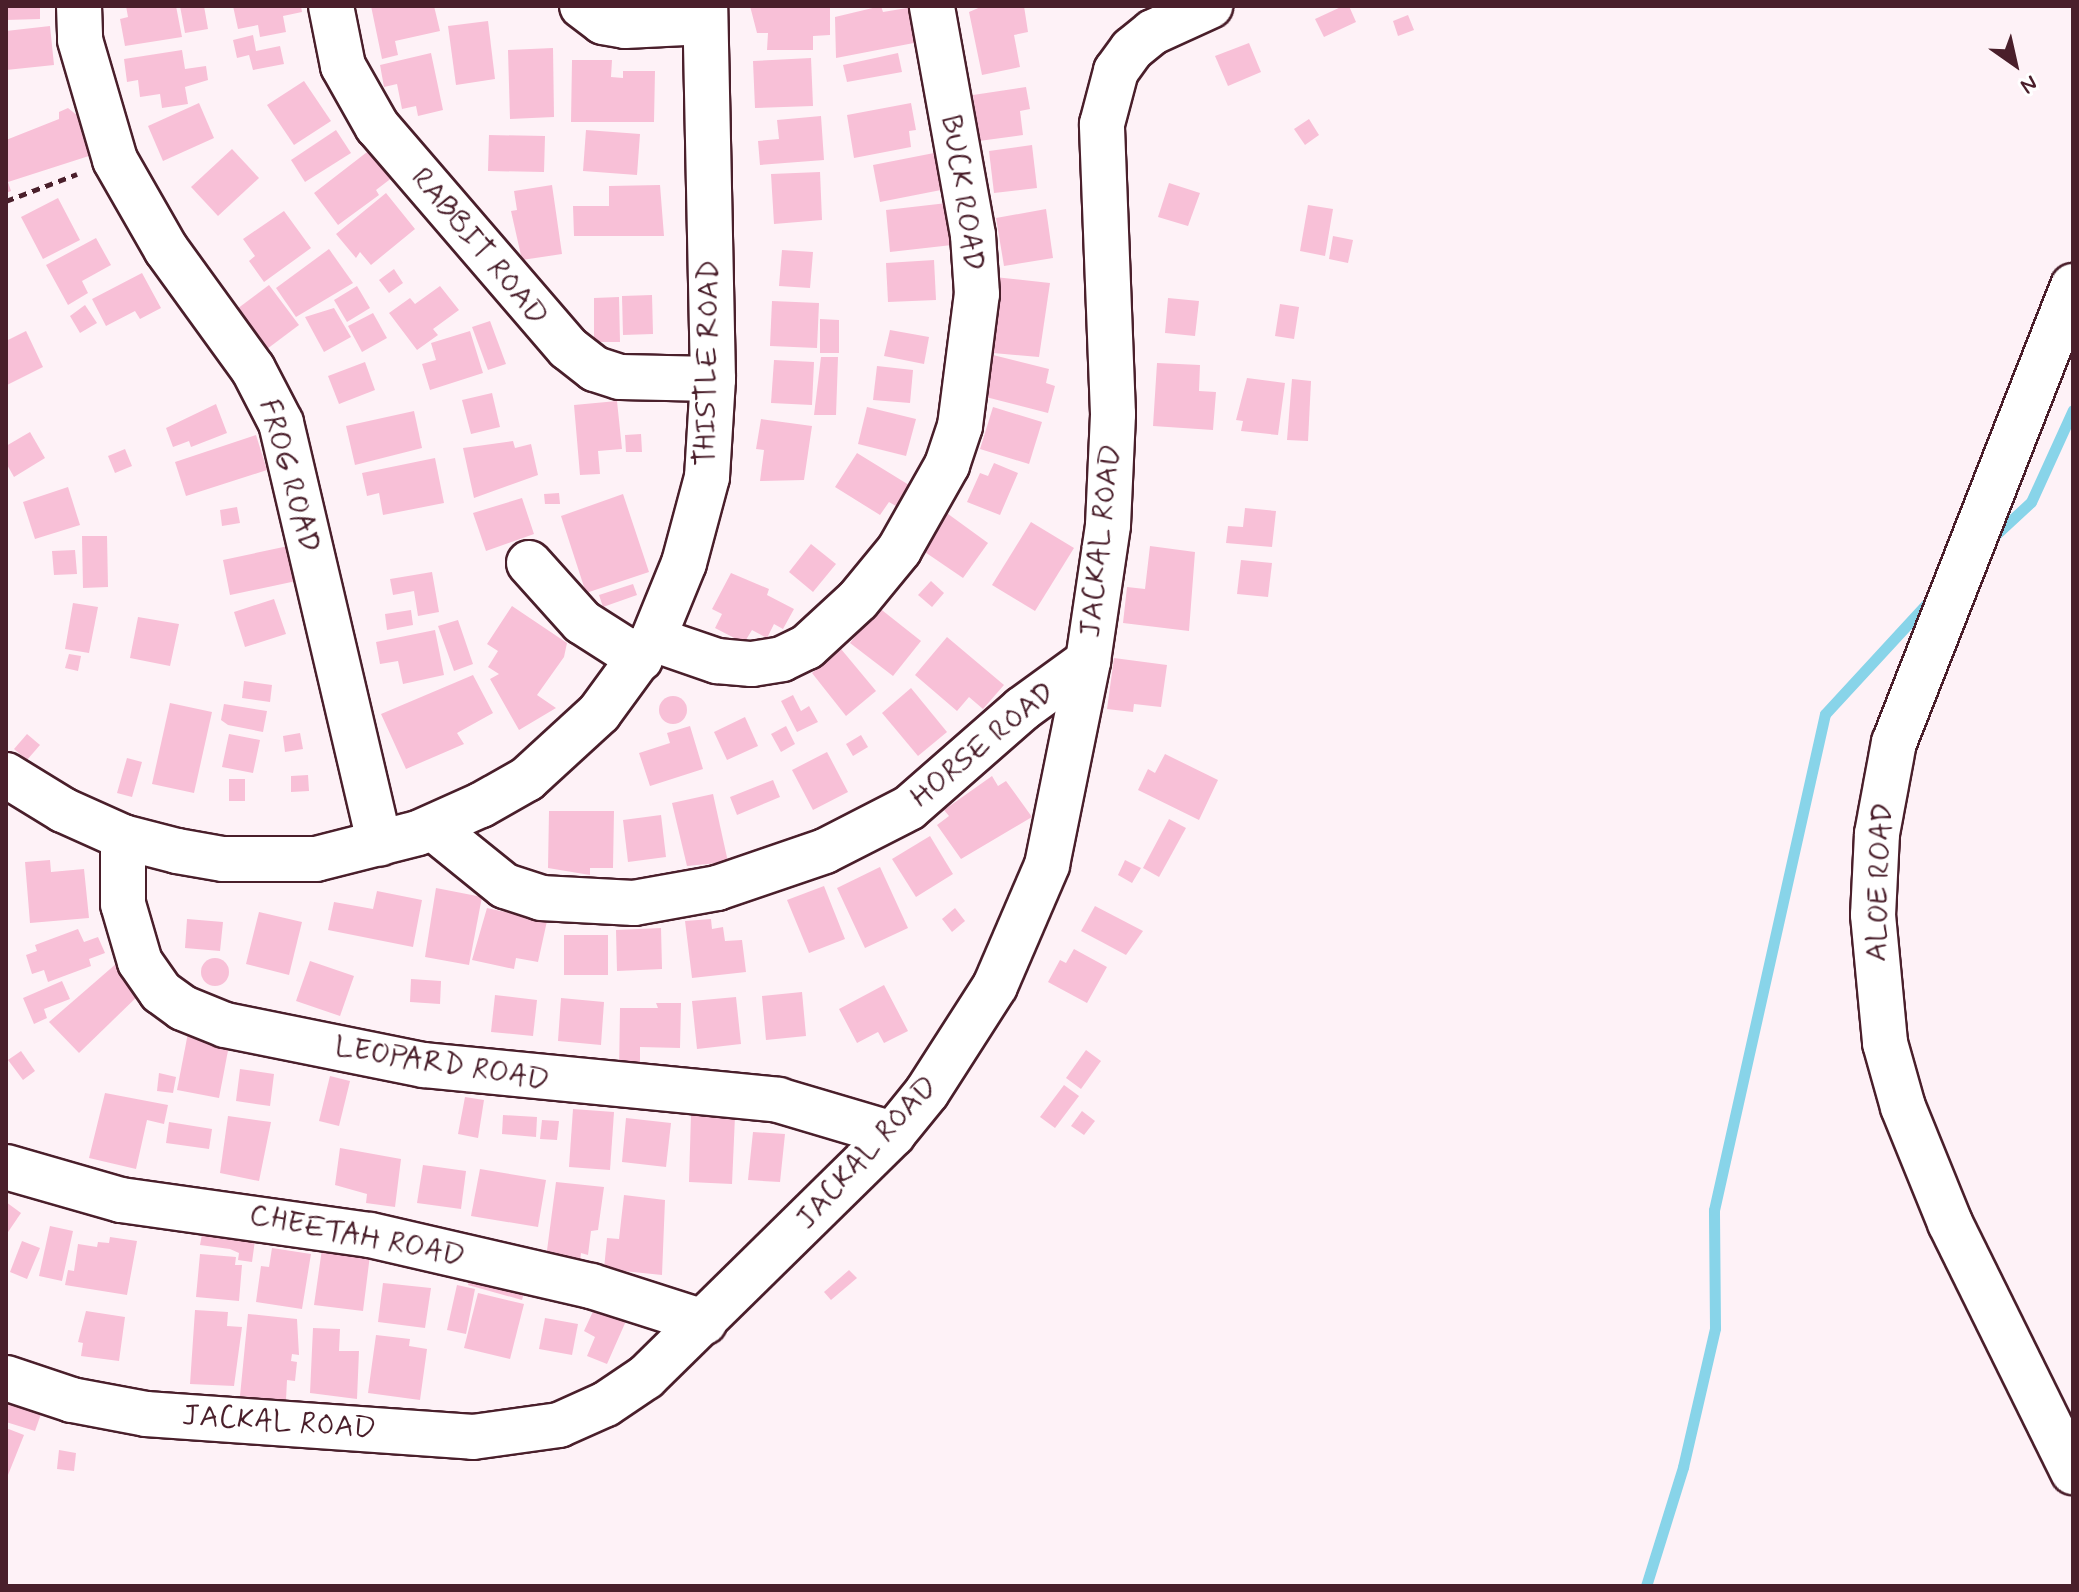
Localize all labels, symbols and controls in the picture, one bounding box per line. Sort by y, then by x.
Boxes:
north arrow [1975,24,2055,104]
text: N [2015,68,2042,100]
street label: BUCK ROAD [932,112,992,274]
street label: RABBIT ROAD [403,161,555,333]
street label: THISTLE ROAD [688,261,728,465]
street label: FROG ROAD [250,395,328,557]
street label: JACKAL ROAD [1073,443,1129,639]
street label: HORSE ROAD [903,674,1063,816]
street label: ALOE ROAD [1859,802,1901,962]
street label: LEOPARD ROAD [333,1029,551,1099]
street label: JACKAL ROAD [789,1069,945,1237]
street label: CHEETAH ROAD [247,1198,467,1274]
street label: JACKAL ROAD [181,1398,377,1448]

